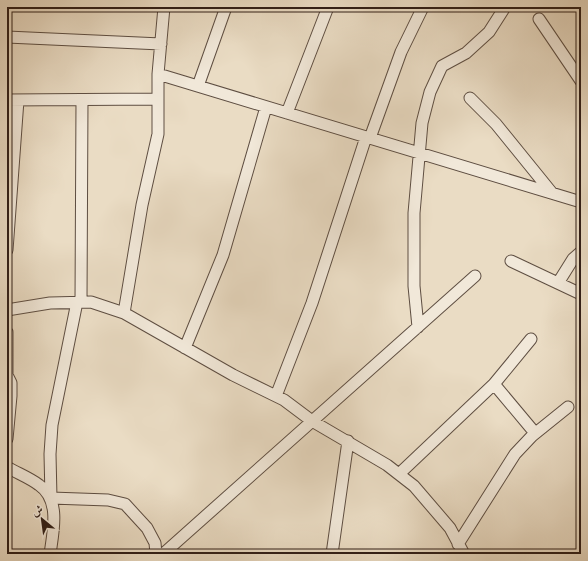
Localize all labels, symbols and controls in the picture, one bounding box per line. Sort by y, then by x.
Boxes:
north arrow [22,499,62,539]
text: ش [29,501,46,520]

